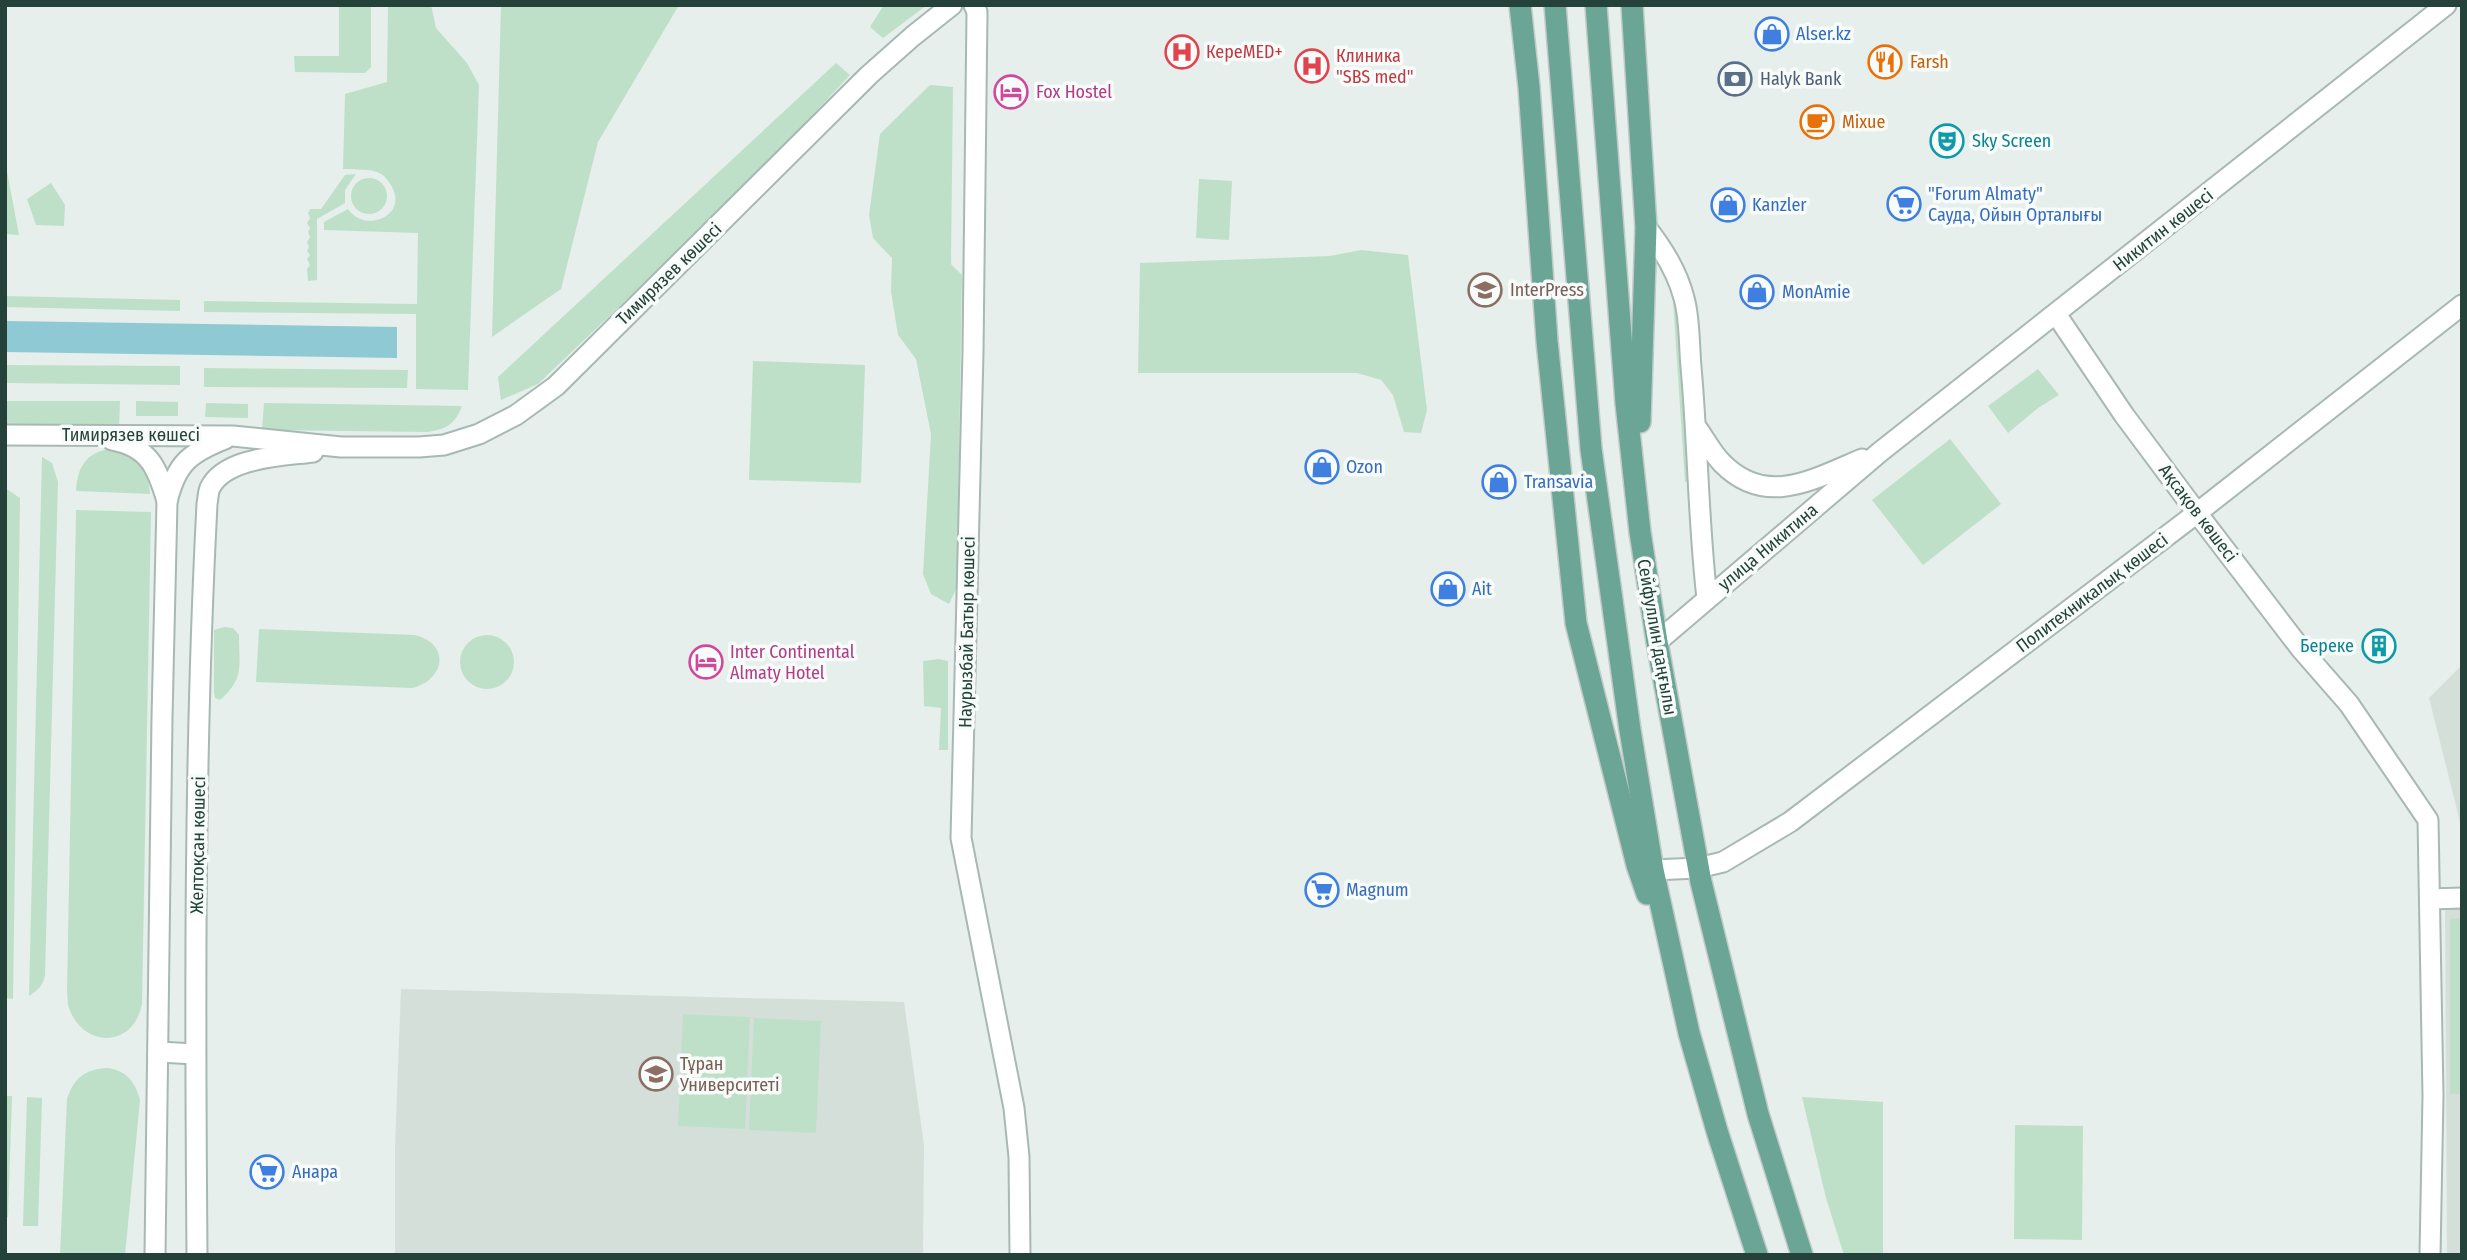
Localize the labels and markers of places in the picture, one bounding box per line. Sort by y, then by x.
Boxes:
shop icon: Alser.kz [1753,15,1791,53]
place label: Alser.kz [1796,23,1851,45]
hospital icon: КереMED+ [1163,33,1201,71]
place label: КереMED+ [1206,41,1283,63]
restaurant icon: Farsh [1866,43,1904,81]
place label: Клиника "SBS med" [1336,45,1414,88]
hospital icon: Клиника "SBS med" [1293,47,1331,85]
place label: Farsh [1910,51,1949,73]
bank icon: Halyk Bank [1716,60,1754,98]
place label: Halyk Bank [1760,68,1842,90]
hotel icon: Fox Hostel [992,73,1030,111]
place label: Fox Hostel [1036,81,1112,103]
cafe icon: Mixue [1798,103,1836,141]
place label: Mixue [1842,111,1886,133]
theatre icon: Sky Screen [1928,122,1966,160]
place label: Sky Screen [1972,130,2051,152]
place label: "Forum Almaty" Сауда, Ойын Орталығы [1928,183,2102,226]
supermarket icon: "Forum Almaty" Сауда, Ойын Орталығы [1885,185,1923,223]
shop icon: Kanzler [1709,186,1747,224]
place label: Kanzler [1752,194,1807,216]
school or university icon: InterPress [1466,271,1504,309]
shop icon: MonAmie [1738,273,1776,311]
place label: InterPress [1510,279,1584,301]
place label: MonAmie [1782,281,1851,303]
shop icon: Ozon [1303,448,1341,486]
place label: Ozon [1346,456,1383,478]
shop icon: Transavia [1480,463,1518,501]
place label: Transavia [1524,471,1593,493]
shop icon: Ait [1429,570,1467,608]
place label: Ait [1472,578,1492,600]
building icon: Береке [2360,627,2398,665]
place label: Береке [2300,635,2354,657]
place label: Inter Continental Almaty Hotel [730,641,855,684]
hotel icon: Inter Continental Almaty Hotel [687,643,725,681]
supermarket icon: Magnum [1303,871,1341,909]
place label: Magnum [1346,879,1409,901]
place label: Тұран Университеті [679,1053,780,1096]
school or university icon: Тұран Университеті [637,1055,675,1093]
supermarket icon: Анара [248,1153,286,1191]
place label: Анара [292,1161,338,1183]

